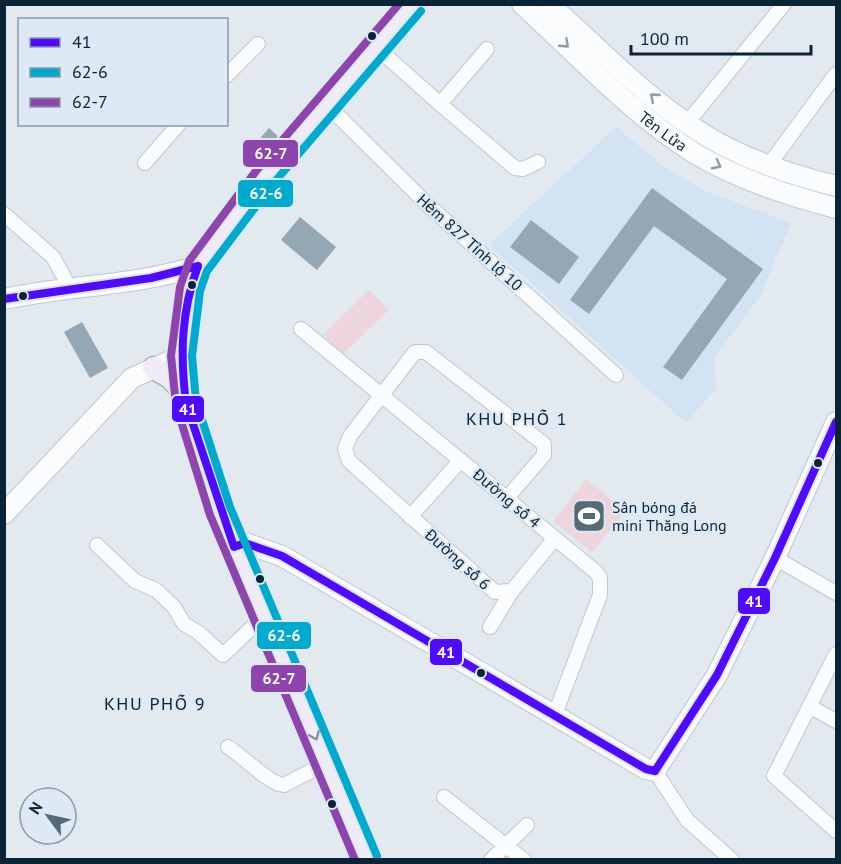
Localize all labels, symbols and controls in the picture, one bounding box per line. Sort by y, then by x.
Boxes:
legend [18,18,228,126]
scale bar [631,18,811,56]
text: 100 m [640,27,689,50]
text: 41 [72,30,92,53]
unlabelled marker [366,30,378,42]
one-way arrow [559,37,569,48]
text: 62-6 [72,60,108,83]
text: 62-7 [72,90,108,113]
one-way arrow [650,93,661,104]
street label: Tên Lửa [635,106,691,156]
line badge: 62-7 [242,139,299,168]
text: 62-7 [255,143,287,163]
one-way arrow [711,158,722,170]
line badge: 62-6 [237,179,294,208]
text: 62-6 [250,183,282,203]
street label: Hẻm 827 Tỉnh lộ 10 [413,189,527,295]
unlabelled marker [186,279,198,291]
unlabelled marker [17,290,29,302]
line badge: 41 [171,395,205,423]
text: 41 [179,399,197,419]
district label: KHU PHỐ 1 [466,407,568,430]
unlabelled marker [812,457,824,469]
street label: Đường số 4 [469,463,545,532]
place label: Sân bóng đá mini Thăng Long [612,497,727,535]
sports icon: Sân bóng đá mini Thăng Long [571,498,607,534]
street label: Đường số 6 [420,524,495,594]
unlabelled marker [254,573,266,585]
line badge: 41 [737,587,771,615]
text: 41 [745,591,763,611]
line badge: 62-6 [256,621,312,650]
text: 62-6 [268,625,300,645]
line badge: 41 [429,638,463,666]
text: 41 [437,642,455,662]
line badge: 62-7 [250,664,307,693]
unlabelled marker [475,667,487,679]
text: 62-7 [263,668,295,688]
district label: KHU PHỐ 9 [104,692,206,715]
one-way arrow [307,730,319,741]
north arrow [18,786,78,846]
text: N [24,798,47,818]
unlabelled marker [326,798,338,810]

